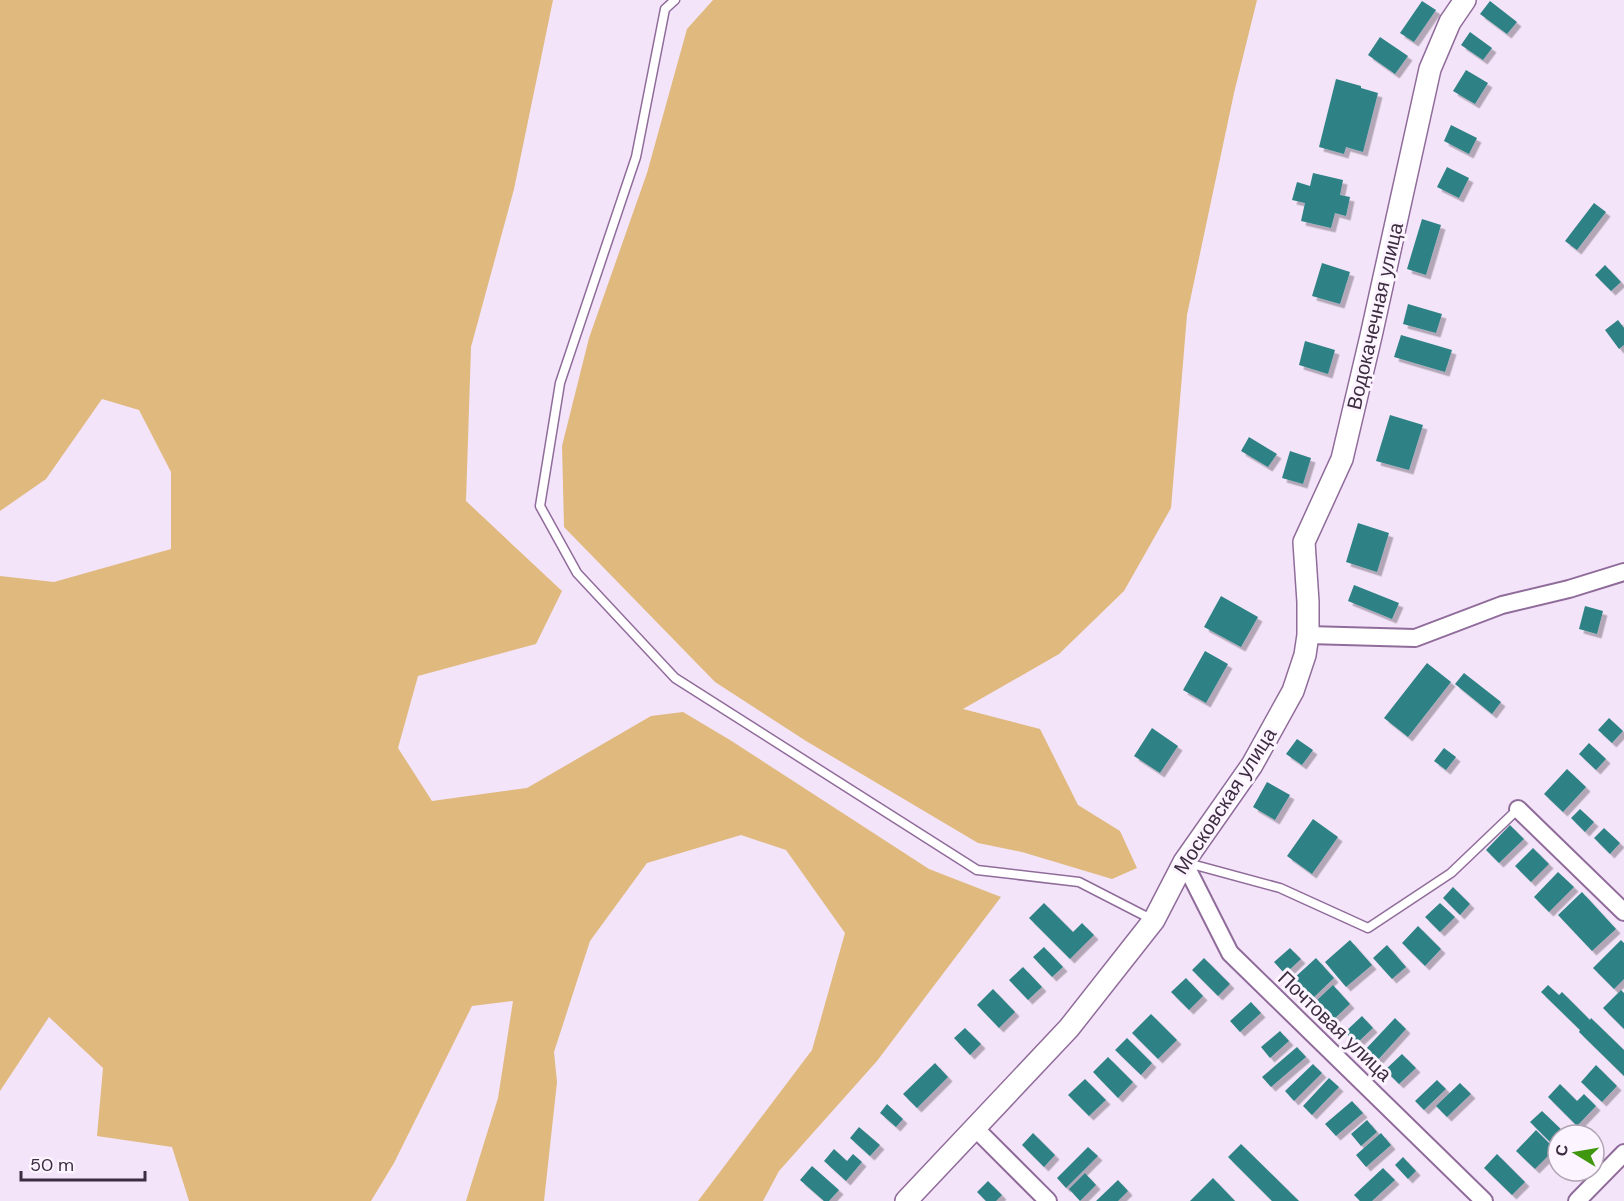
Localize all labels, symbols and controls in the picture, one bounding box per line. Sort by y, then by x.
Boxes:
street label: Водокачечная улица [1341,219,1409,412]
street label: Московская улица [1168,722,1283,879]
street label: Почтовая улица [1273,965,1398,1087]
north arrow [1546,1123,1606,1183]
text: С [1550,1142,1573,1158]
scale bar [21,1144,146,1182]
text: 50 m [30,1153,74,1177]

